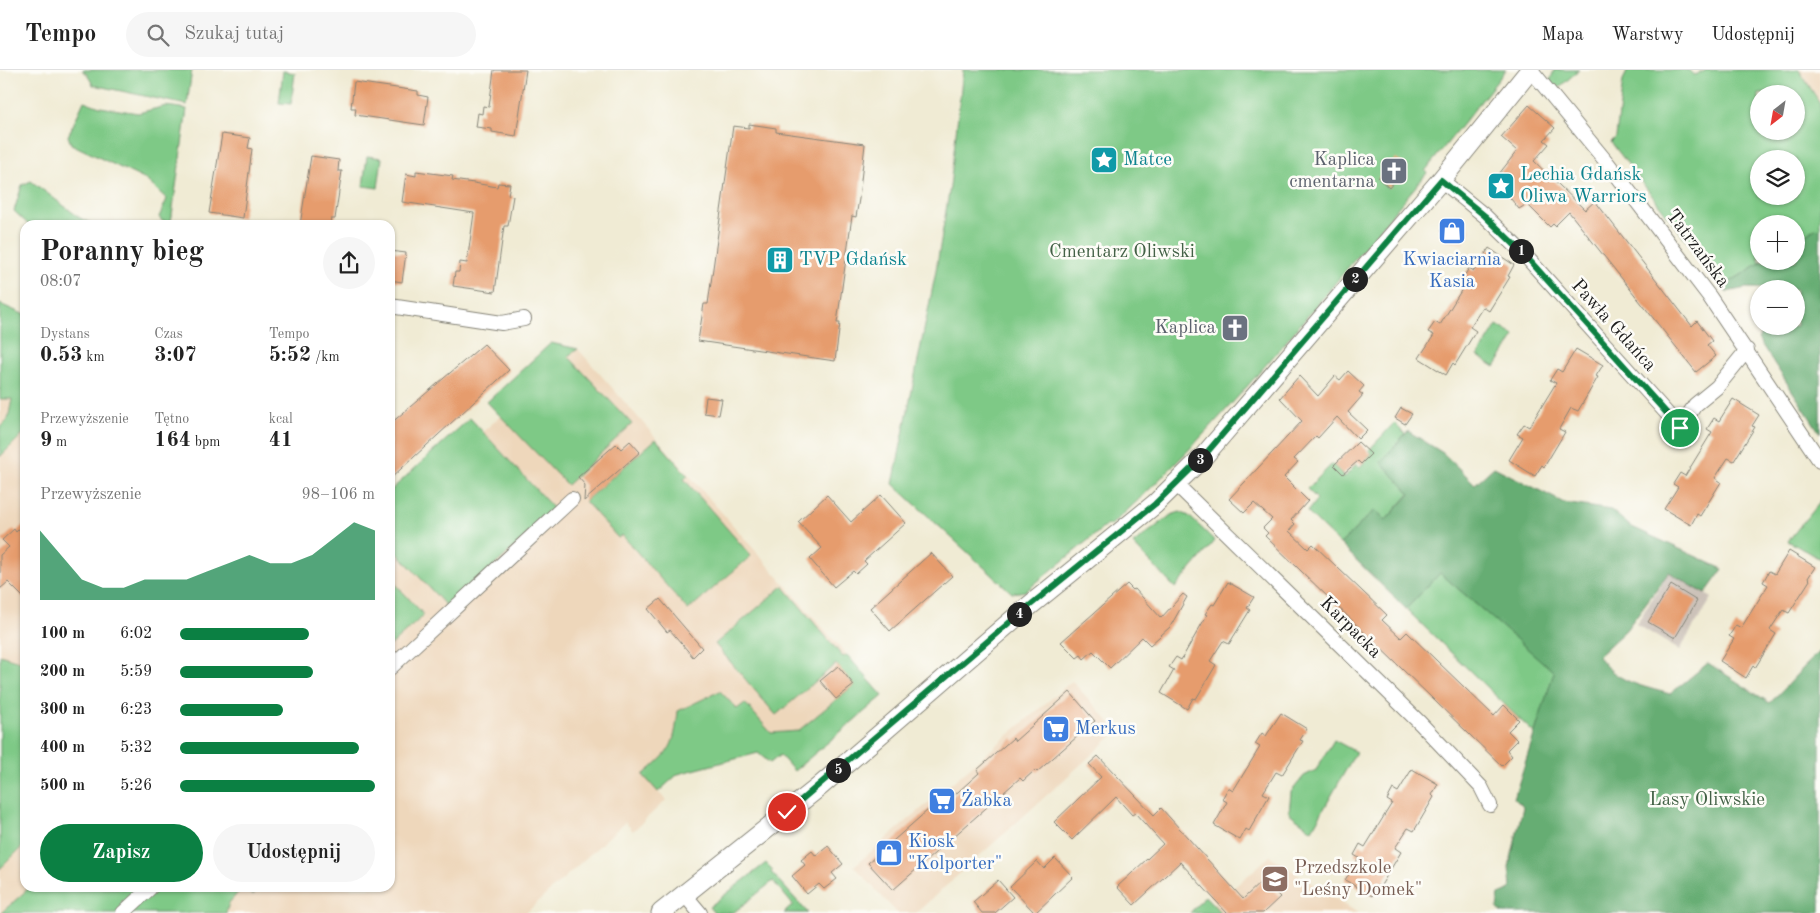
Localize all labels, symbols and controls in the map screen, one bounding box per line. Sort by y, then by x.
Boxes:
search box [126,12,476,57]
icon: search [144,21,172,49]
text: Tempo [25,23,96,47]
text: Szukaj tutaj [184,25,284,44]
text: Mapa [1542,26,1584,44]
text: Warstwy [1612,26,1683,44]
text: Udostępnij [1711,26,1795,44]
north arrow [1750,85,1805,140]
map controls [1750,85,1805,335]
place icon: Matce [1089,145,1119,175]
button: layers [1750,150,1805,205]
place label: Matce [1123,151,1172,170]
place label: Kaplica cmentarna [1289,151,1376,192]
church icon: Kaplica cmentarna [1379,156,1409,186]
place label: Lechia Gdańsk Oliwa Warriors [1520,166,1647,207]
place icon: Lechia Gdańsk Oliwa Warriors [1486,171,1516,201]
street label: Tatrzańska [1662,207,1733,292]
button: + [1750,215,1805,270]
shop icon: Kwiaciarnia Kasia [1437,216,1467,246]
button: share [323,237,375,289]
pin: 1 [1508,238,1534,264]
text: Poranny bieg [40,239,204,267]
park label: Cmentarz Oliwski [1049,243,1195,262]
text: 1 [1517,244,1526,258]
building icon: TVP Gdańsk [765,245,795,275]
place label: TVP Gdańsk [799,251,907,270]
place label: Kwiaciarnia Kasia [1403,251,1502,292]
pin: 2 [1342,266,1368,292]
text: 2 [1351,272,1360,286]
text: 08:07 [40,274,82,290]
street label: Pawła Gdańca [1567,276,1659,376]
button: − [1750,280,1805,335]
church icon: Kaplica [1220,313,1250,343]
place label: Kaplica [1154,319,1217,338]
text: Dystans [40,327,90,341]
text: Czas [154,327,183,341]
text: Tempo [269,327,309,341]
text: 0.53 [40,345,82,366]
text: 3:07 [154,345,197,366]
text: 5:52 [269,345,311,366]
text: km [82,350,105,364]
text: /km [311,350,340,364]
pin [1659,407,1701,449]
text: Przewyższenie [40,412,129,426]
text: Tętno [154,412,189,426]
text: kcal [269,412,293,426]
icon: arrive [1666,414,1694,442]
text: 9 [40,430,52,451]
text: 164 [154,430,191,451]
text: 41 [269,430,293,451]
text: m [52,435,67,449]
text: bpm [191,435,220,449]
pin: 3 [1188,448,1212,472]
text: 3 [1196,453,1205,467]
text: Przewyższenie [40,487,141,503]
text: 98–106 m [301,487,375,503]
street label: Karpacka [1316,594,1385,663]
pin: 4 [1006,602,1032,626]
text: 4 [1015,607,1024,621]
text: 100 m [40,626,85,642]
text: 6:02 [120,626,152,642]
text: 200 m [40,664,85,680]
text: 5:59 [120,664,152,680]
text: 300 m [40,702,85,718]
text: 6:23 [120,702,152,718]
supermarket icon: Merkus [1041,714,1071,744]
place label: Merkus [1075,720,1136,739]
text: 400 m [40,740,85,756]
text: 5:32 [120,740,152,756]
pin: 5 [826,758,850,782]
text: 5 [834,763,843,777]
text: 500 m [40,778,85,794]
text: 5:26 [120,778,152,794]
supermarket icon: Żabka [927,786,957,816]
place label: Żabka [961,789,1012,811]
pin [766,791,808,833]
park label: Lasy Oliwskie [1649,791,1765,810]
icon: check [773,798,801,826]
button: Zapisz [40,824,203,882]
button: Udostępnij [213,824,375,882]
place label: Kiosk "Kolporter" [908,833,1002,874]
shop icon: Kiosk "Kolporter" [874,838,904,868]
place label: Przedszkole "Leśny Domek" [1294,859,1422,900]
school or university icon: Przedszkole "Leśny Domek" [1260,864,1290,894]

